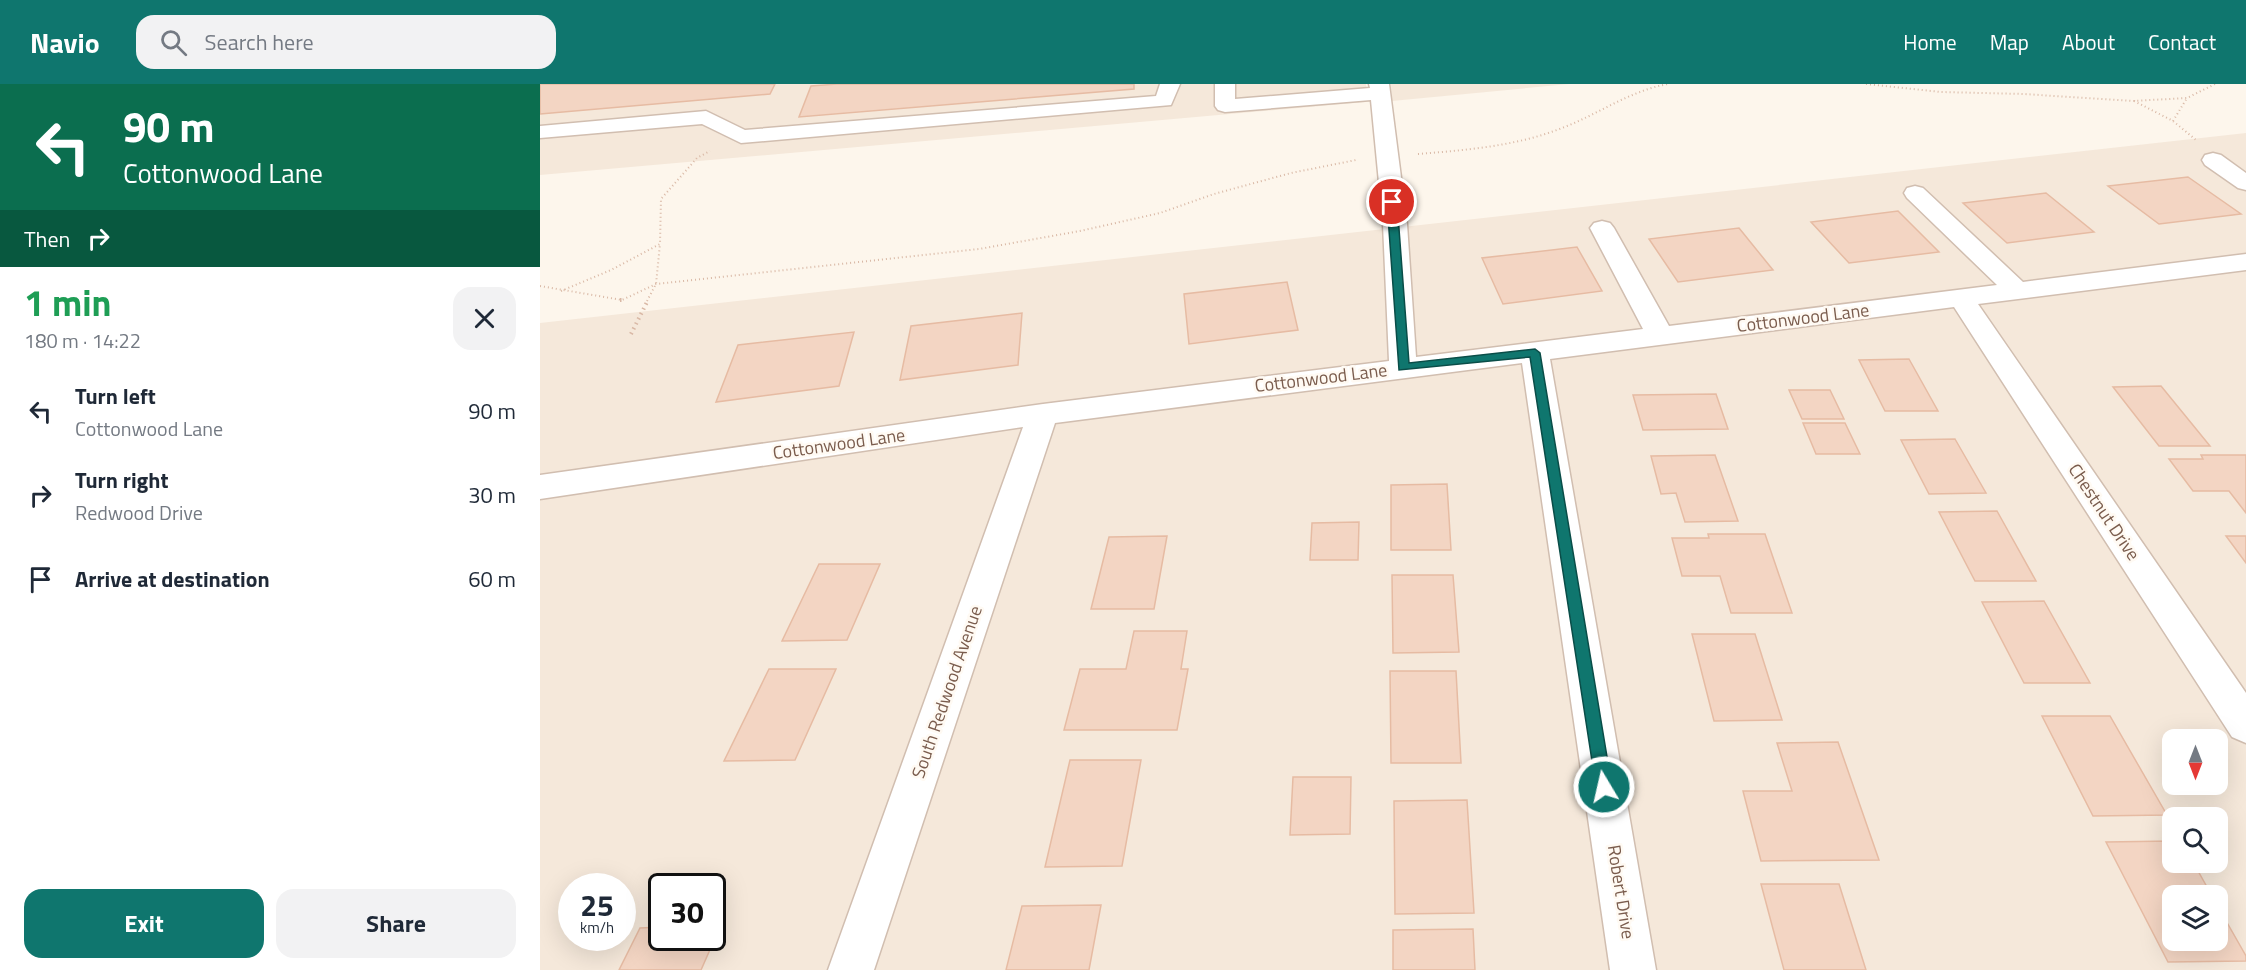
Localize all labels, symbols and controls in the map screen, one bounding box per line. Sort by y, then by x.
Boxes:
search box [136,15,556,69]
text: Navio [30,21,100,64]
text: Search here [205,25,314,59]
icon: search [157,26,190,59]
text: Home [1903,26,1957,58]
text: Map [1990,26,2029,58]
text: About [2062,26,2115,58]
text: Contact [2148,26,2216,58]
text: 90 m [123,94,215,158]
icon: left [24,108,102,186]
text: Cottonwood Lane [123,152,323,193]
pin [1366,176,1417,227]
icon: arrive [1375,185,1408,218]
text: Then [24,222,70,256]
icon: right [82,222,115,255]
text: 1 min [24,275,111,330]
button: close [453,287,516,350]
street label: Cottonwood Lane [1735,296,1871,339]
text: 180 m · 14:22 [24,325,141,356]
street label: Cottonwood Lane [1253,356,1389,399]
text: Turn left [75,379,156,413]
text: 90 m [468,394,516,428]
icon: left [24,395,57,428]
text: Cottonwood Lane [75,413,223,444]
street label: Cottonwood Lane [771,421,907,466]
street label: Chestnut Drive [2062,458,2147,566]
text: Turn right [75,463,169,497]
text: 30 m [468,478,516,512]
icon: right [24,479,57,512]
text: Redwood Drive [75,497,203,528]
text: Arrive at destination [75,562,270,596]
text: 60 m [468,562,516,596]
icon: arrive [24,563,57,596]
street label: South Redwood Avenue [904,602,989,782]
north arrow [2162,729,2228,795]
map controls [2162,729,2228,951]
position arrow [1572,755,1636,819]
button: search [2162,807,2228,873]
street label: Robert Drive [1601,843,1642,941]
speed limit sign: 30 [648,873,726,951]
text: 25 [580,882,614,928]
button: layers [2162,885,2228,951]
button: Exit [24,889,264,958]
button: Share [276,889,516,958]
text: km/h [580,916,614,939]

